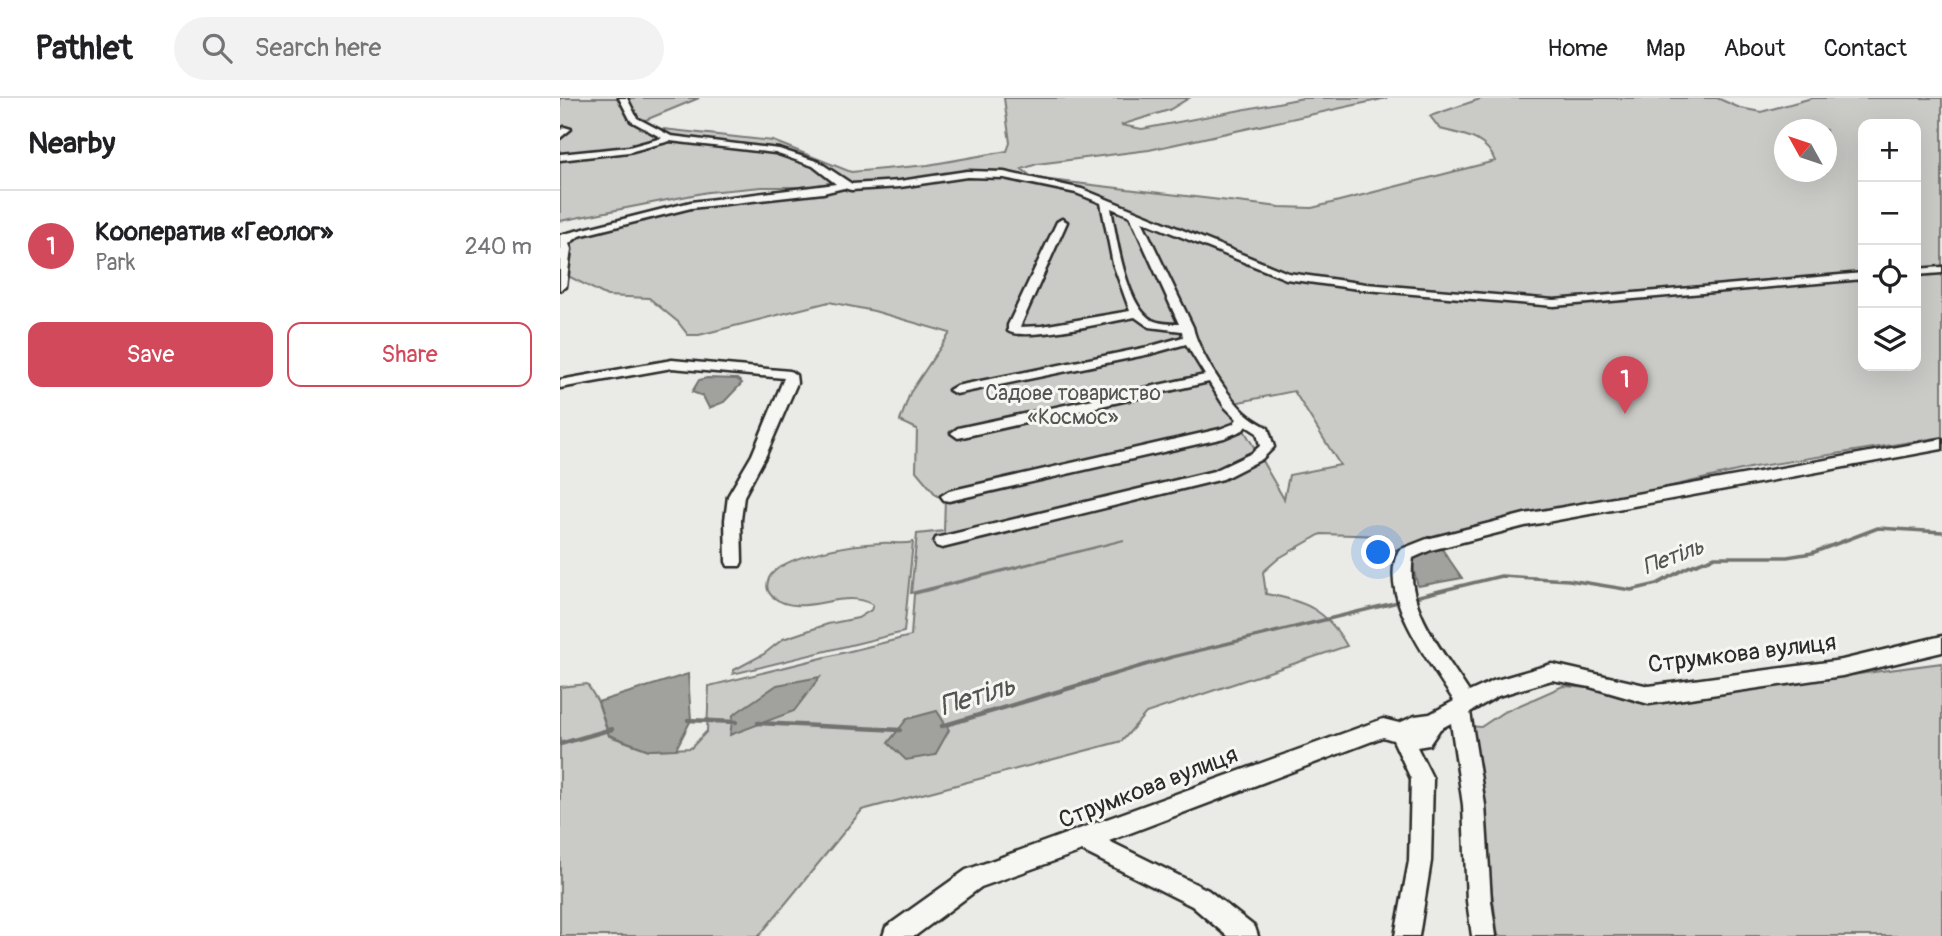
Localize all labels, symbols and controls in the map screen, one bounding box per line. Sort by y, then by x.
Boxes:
search box [174,17,664,80]
text: Pathlet [35,28,132,69]
icon: search [198,29,236,67]
text: Search here [254,32,381,64]
text: Home [1547,34,1608,63]
text: Map [1646,34,1686,63]
text: About [1724,34,1786,63]
text: Contact [1824,34,1907,63]
north arrow [1774,119,1837,182]
map controls [1858,119,1921,371]
button: + [1858,119,1921,182]
text: Nearby [28,125,115,162]
button: − [1858,182,1921,245]
text: Кооператив «Геолог» [95,216,333,248]
text: 1 [47,232,56,261]
text: 240 m [465,232,532,261]
button: locate [1858,245,1921,308]
text: Park [95,248,135,277]
button: layers [1858,308,1921,371]
button: Save [28,322,273,387]
button: Share [287,322,532,387]
pin: 1 [1602,356,1648,414]
park label: Садове товариство «Космос» [985,380,1161,431]
water label: Петіль [1638,531,1708,581]
your location [1361,535,1395,569]
street label: Струмкова вулиця [1646,628,1838,679]
water label: Петіль [935,668,1020,724]
street label: Струмкова вулиця [1055,740,1242,835]

